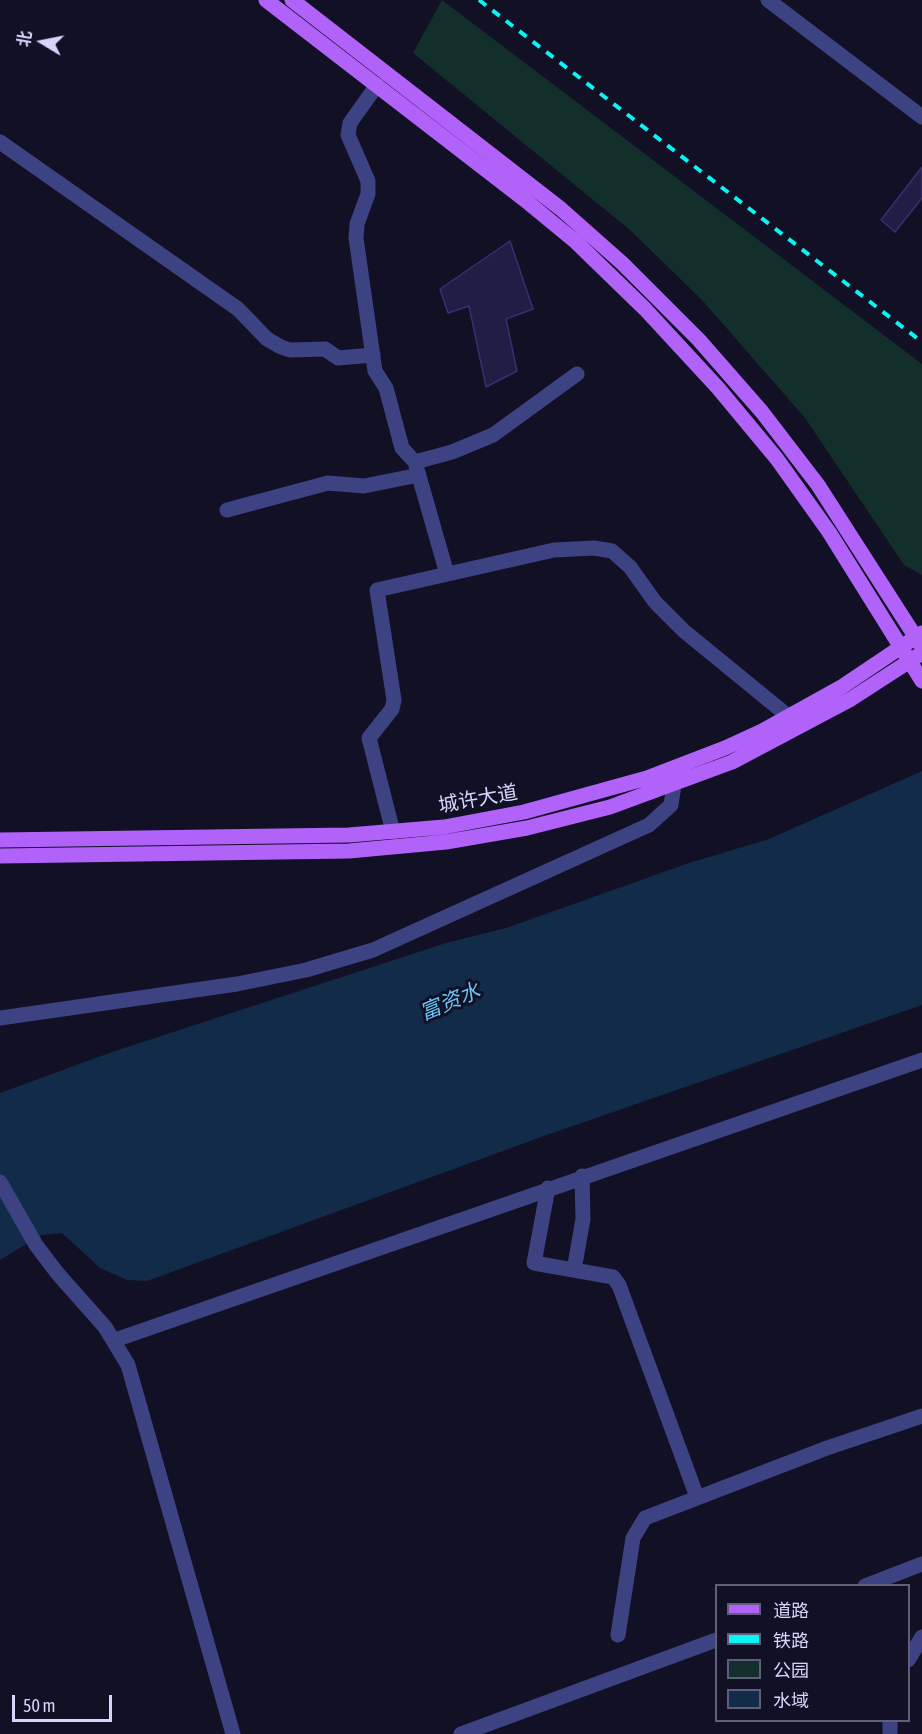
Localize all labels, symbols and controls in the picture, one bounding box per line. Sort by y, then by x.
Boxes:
north arrow [12,12,72,72]
text: 北 [14,29,35,48]
street label: 城许大道 [437,780,519,818]
water label: 富资水 [416,978,484,1026]
legend [715,1584,910,1722]
text: 道路 [773,1600,809,1621]
text: 铁路 [773,1630,809,1651]
text: 公园 [773,1660,809,1681]
scale bar [15,1683,116,1721]
text: 水域 [773,1690,809,1711]
text: 50 m [23,1695,55,1716]

